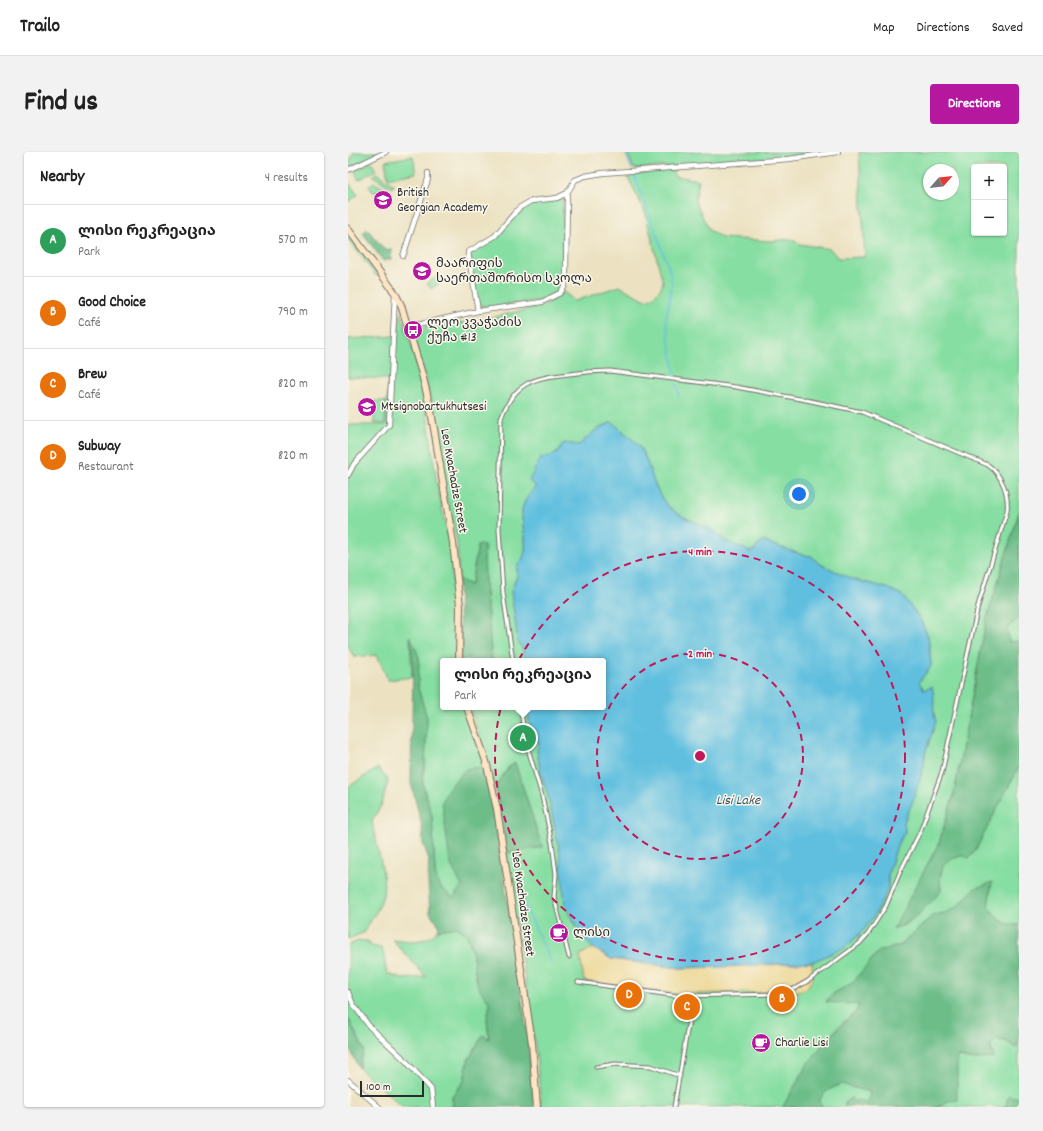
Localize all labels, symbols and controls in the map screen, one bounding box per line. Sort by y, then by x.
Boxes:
text: Trailo [20,14,60,41]
text: Map [873,18,895,38]
text: Directions [917,18,970,38]
text: Saved [992,18,1023,38]
text: Find us [24,84,98,124]
button: Directions [930,84,1019,124]
north arrow [923,164,959,200]
map controls [971,164,1007,236]
button: + [971,164,1007,200]
text: Nearby [40,166,84,190]
text: 4 results [265,169,308,188]
place label: British Georgian Academy [397,184,488,218]
school or university icon: British Georgian Academy [372,189,394,211]
button: − [971,200,1007,236]
text: ლისი რეკრეაცია [78,221,216,243]
text: A [49,231,57,250]
text: 570 m [278,231,308,250]
text: Park [78,243,100,262]
place label: მაარიფის საერთაშორისო სკოლა [436,255,592,289]
school or university icon: მაარიფის საერთაშორისო სკოლა [411,260,433,282]
text: Good Choice [78,292,146,314]
text: B [50,303,56,322]
text: 790 m [278,303,308,322]
text: Café [78,314,101,333]
place label: ლეო კვაჭაძის ქუჩა #13 [427,314,522,348]
bus stop icon: ლეო კვაჭაძის ქუჩა #13 [402,319,424,341]
text: Brew [78,364,107,386]
text: C [50,375,56,394]
text: 820 m [278,375,308,394]
text: Café [78,386,101,405]
school or university icon: Mtsignobartukhutsesi [356,396,378,418]
place label: Mtsignobartukhutsesi [381,398,487,417]
street label: Leo Kvachadze Street [434,427,472,535]
text: Subway [78,436,120,458]
text: D [50,447,56,466]
text: 820 m [278,447,308,466]
text: Restaurant [78,458,134,477]
your location [789,484,809,504]
text: 4 min [688,544,712,561]
text: 2 min [688,646,712,663]
popup [440,658,606,710]
text: ლისი რეკრეაცია [454,665,592,687]
text: Park [454,687,476,706]
pin: A [510,723,536,753]
centre of rings [693,749,707,763]
water label: Lisi Lake [716,791,761,811]
street label: Leo Kvachadze Street [505,850,539,958]
cafe icon: ლისი [548,922,570,944]
place label: ლისი [573,924,610,943]
pin: D [616,980,642,1010]
pin: B [769,984,795,1014]
pin: C [674,992,700,1022]
cafe icon: Charlie Lisi [750,1032,772,1054]
place label: Charlie Lisi [775,1034,829,1053]
scale bar [360,1079,424,1098]
text: 100 m [366,1080,390,1096]

